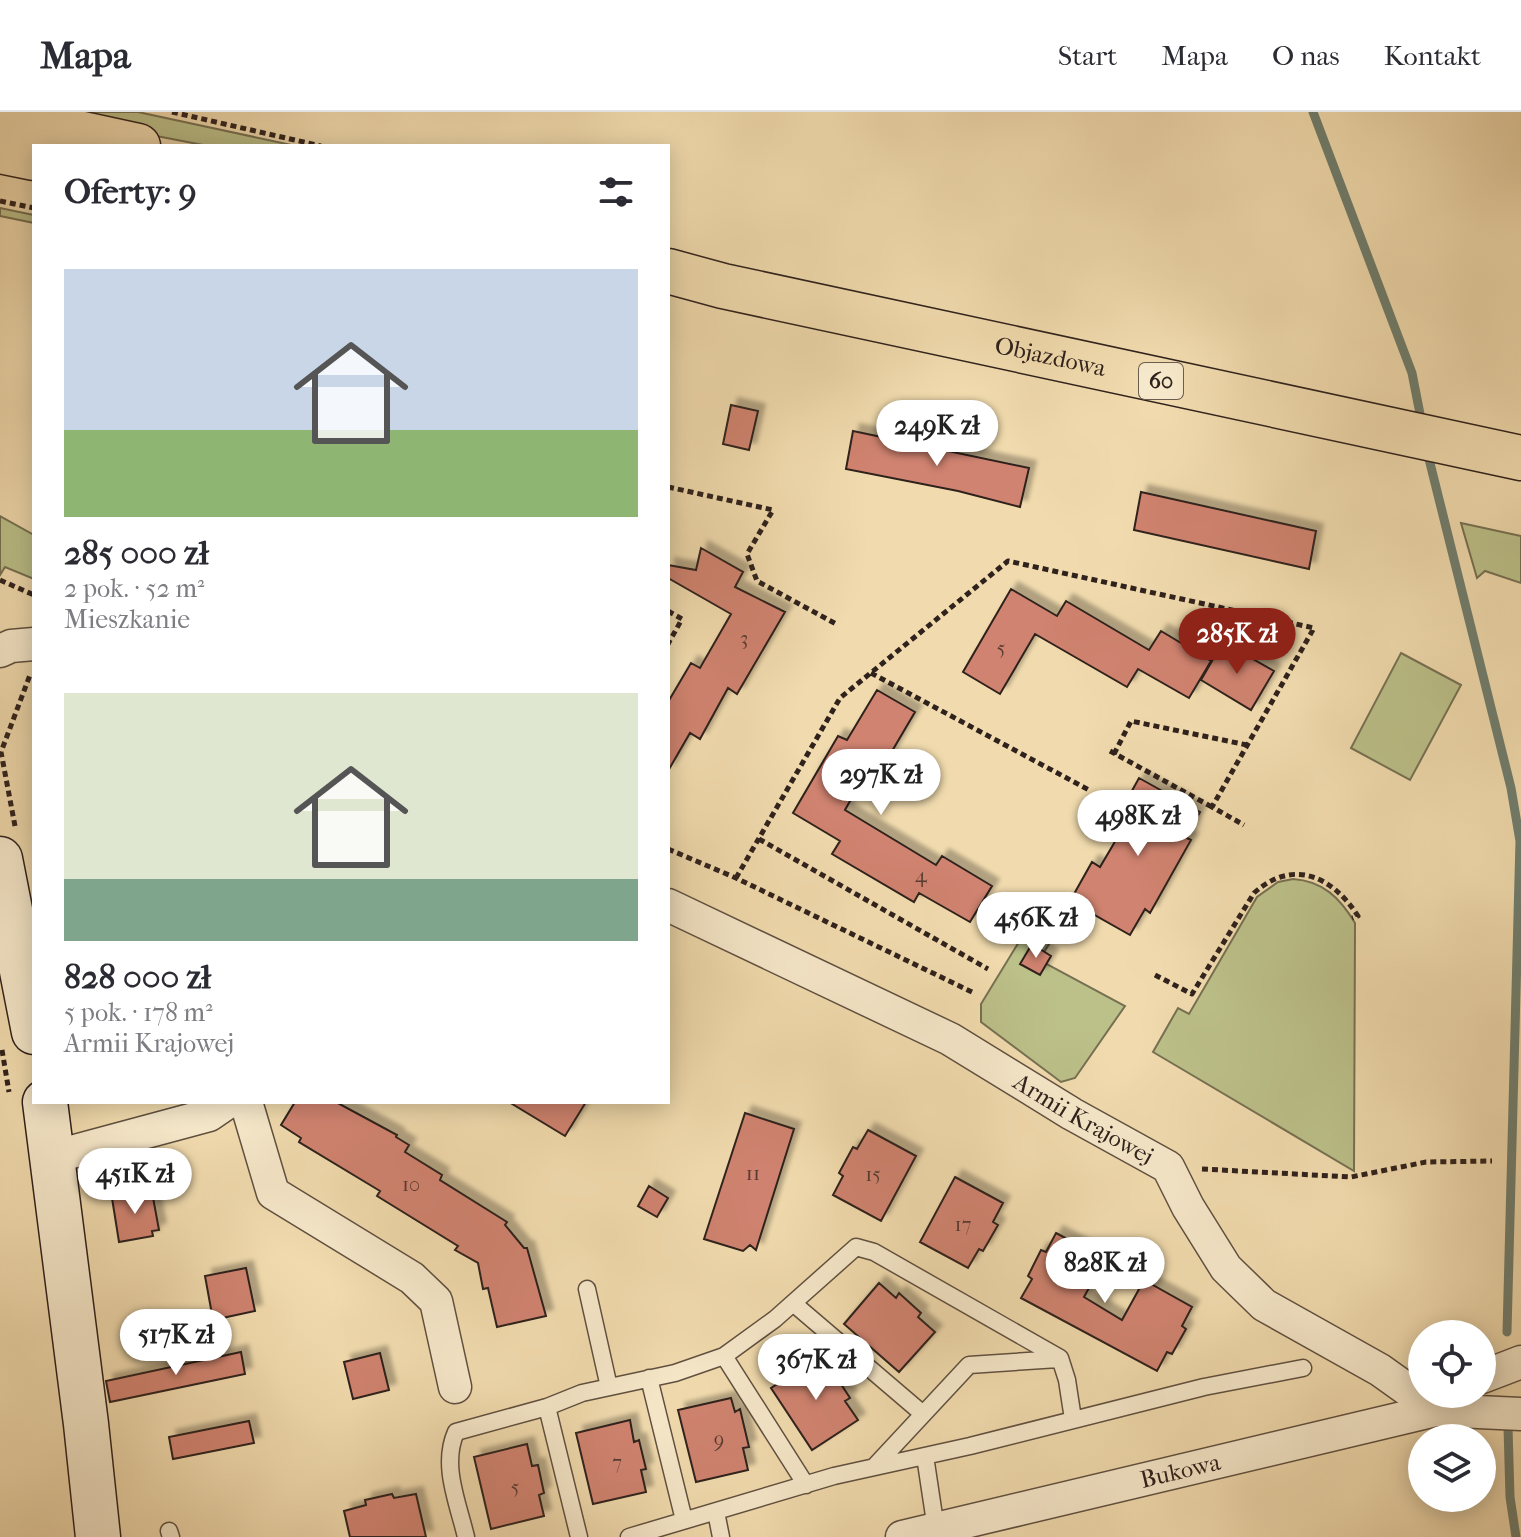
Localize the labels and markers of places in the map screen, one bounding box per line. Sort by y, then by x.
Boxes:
pin: 249K zł [863,400,1011,468]
pin: 285K zł [1163,608,1311,676]
pin: 297K zł [807,749,955,817]
pin: 498K zł [1064,790,1212,858]
pin: 456K zł [962,892,1110,960]
pin: 451K zł [61,1148,209,1216]
pin: 828K zł [1031,1237,1179,1305]
pin: 517K zł [102,1309,250,1377]
pin: 367K zł [742,1334,890,1402]

